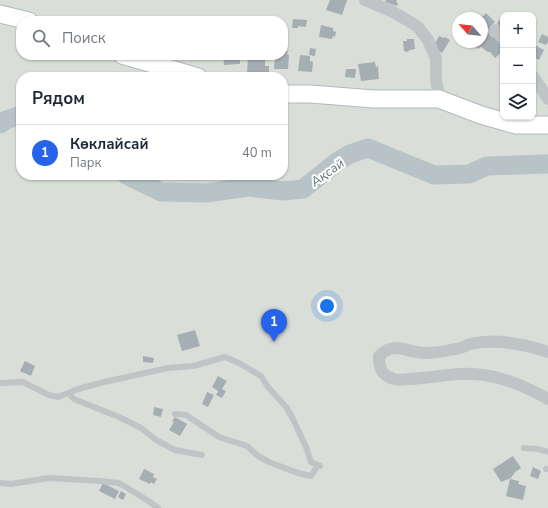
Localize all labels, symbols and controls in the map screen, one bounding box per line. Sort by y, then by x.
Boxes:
north arrow [452,12,488,48]
map controls [500,12,536,120]
button: + [500,12,536,48]
search box [16,16,288,60]
icon: search [30,27,52,49]
text: Поиск [62,28,106,48]
button: − [500,48,536,84]
button: layers [500,84,536,120]
text: Рядом [32,87,85,110]
text: Көклайсай [70,134,148,154]
text: 1 [41,144,49,162]
text: 40 m [242,144,272,162]
text: Парк [70,154,101,172]
water label: Ақсай [306,154,348,192]
your location [317,296,337,316]
pin: 1 [261,309,287,342]

